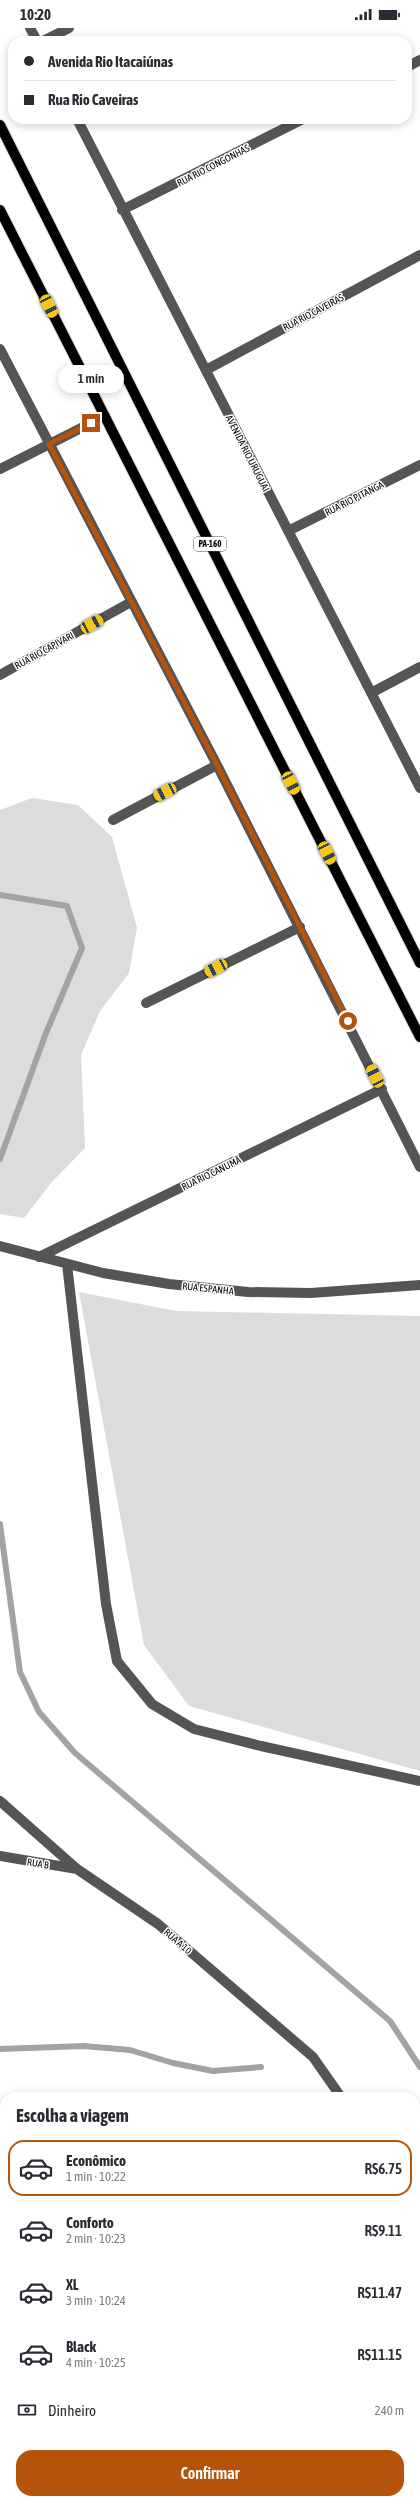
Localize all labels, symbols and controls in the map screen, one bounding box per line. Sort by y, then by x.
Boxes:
text: 10:20 [20,6,51,23]
text: Avenida Rio Itacaiúnas [48,53,173,70]
text: Rua Rio Caveiras [48,91,138,108]
street label: RUA RIO CONGONHAS [175,142,251,188]
street label: RUA RIO CAVEIRAS [281,292,345,333]
car [38,293,60,319]
callout: 1 min [58,365,124,393]
text: 1 min [78,371,104,386]
street label: AVENIDA RIO URUGUAI [223,413,272,493]
route end [82,414,100,432]
street label: RUA RIO PITANGA [323,479,385,518]
road number: PA-160 [194,537,226,551]
car [79,613,105,635]
street label: RUA RIO CAPIVARI [13,630,76,671]
car [280,770,302,796]
car [152,781,178,803]
car [316,840,338,866]
car [203,957,229,979]
route start [339,1012,357,1030]
car [364,1063,386,1089]
street label: RUA RIO CANUMÃ [180,1154,243,1193]
street label: RUA ESPANHA [182,1280,234,1297]
street label: RUA B [26,1856,50,1871]
street label: RUA A 10 [162,1926,194,1956]
text: Escolha a viagem [16,2105,129,2126]
icon: car [18,2150,54,2186]
text: Econômico [66,2152,126,2169]
text: R$6.75 [364,2160,402,2177]
text: 1 min · 10:22 [66,2169,126,2184]
icon: car [18,2212,54,2248]
text: Conforto [66,2214,114,2231]
text: R$9.11 [364,2222,402,2239]
text: 2 min · 10:23 [66,2231,126,2246]
icon: car [18,2274,54,2310]
text: XL [66,2276,79,2293]
text: R$11.47 [357,2284,402,2301]
text: 3 min · 10:24 [66,2293,126,2308]
icon: car [18,2336,54,2372]
text: Black [66,2338,96,2355]
text: R$11.15 [357,2346,402,2363]
text: 4 min · 10:25 [66,2355,126,2370]
icon: cash [16,2399,38,2421]
text: Dinheiro [48,2402,96,2419]
text: 240 m [375,2403,404,2418]
button: Confirmar [16,2450,404,2496]

